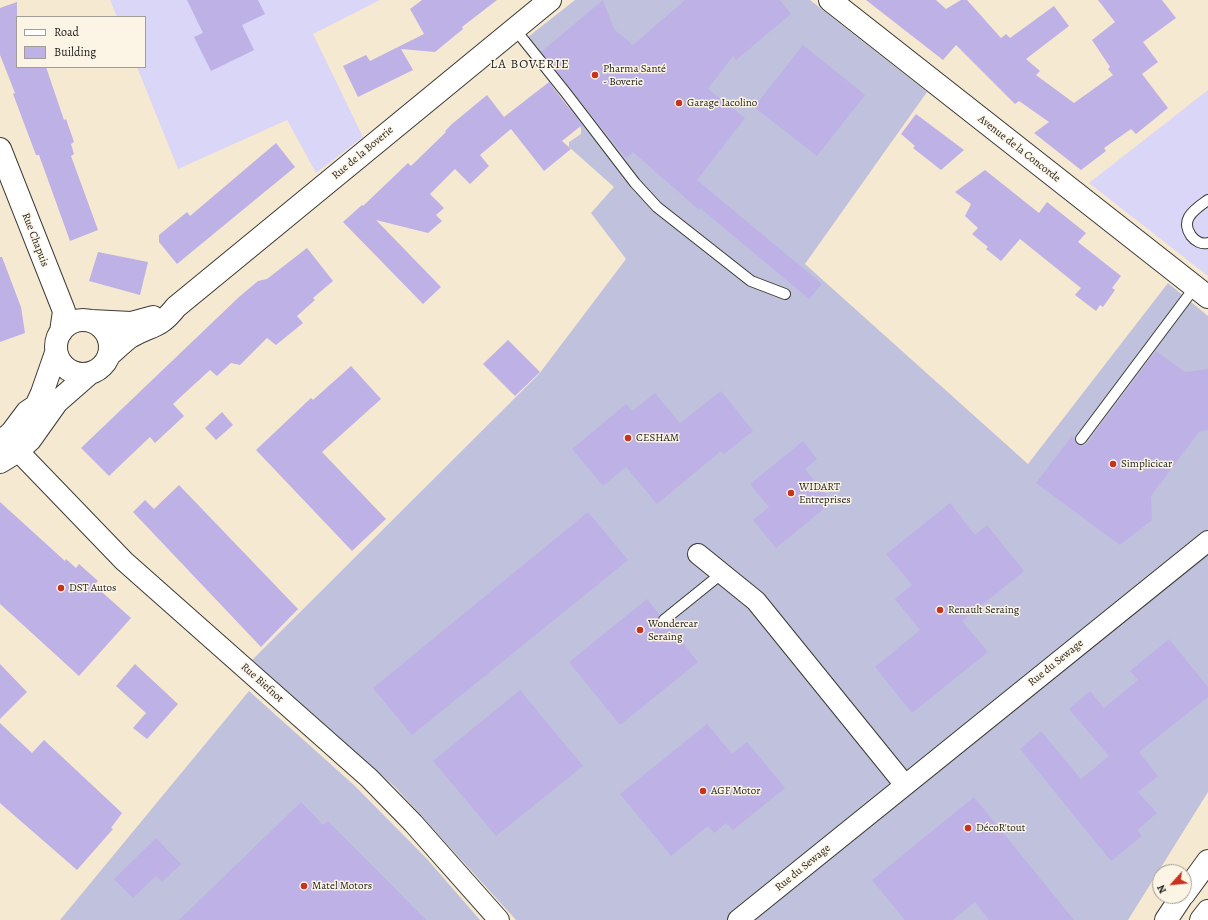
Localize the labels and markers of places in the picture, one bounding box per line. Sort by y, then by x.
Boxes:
place label: Pharma Santé - Boverie [603,62,666,88]
marker: Pharma Santé - Boverie [590,70,600,80]
place label: Garage Iacolino [687,96,757,110]
marker: Garage Iacolino [674,98,684,108]
place label: CESHAM [636,431,679,445]
marker: CESHAM [623,433,633,443]
place label: Simplicicar [1121,457,1172,471]
marker: Simplicicar [1108,459,1118,469]
place label: WIDART Entreprises [799,480,851,506]
marker: WIDART Entreprises [786,488,796,498]
place label: DST Autos [69,581,116,595]
marker: DST Autos [56,583,66,593]
place label: Renault Seraing [948,603,1019,617]
marker: Renault Seraing [935,605,945,615]
place label: Wondercar Seraing [648,617,698,643]
marker: Wondercar Seraing [635,625,645,635]
place label: AGF Motor [711,784,760,798]
marker: AGF Motor [698,786,708,796]
place label: DécoR'tout [976,821,1025,835]
marker: DécoR'tout [963,823,973,833]
place label: Matel Motors [312,879,372,893]
marker: Matel Motors [299,881,309,891]

